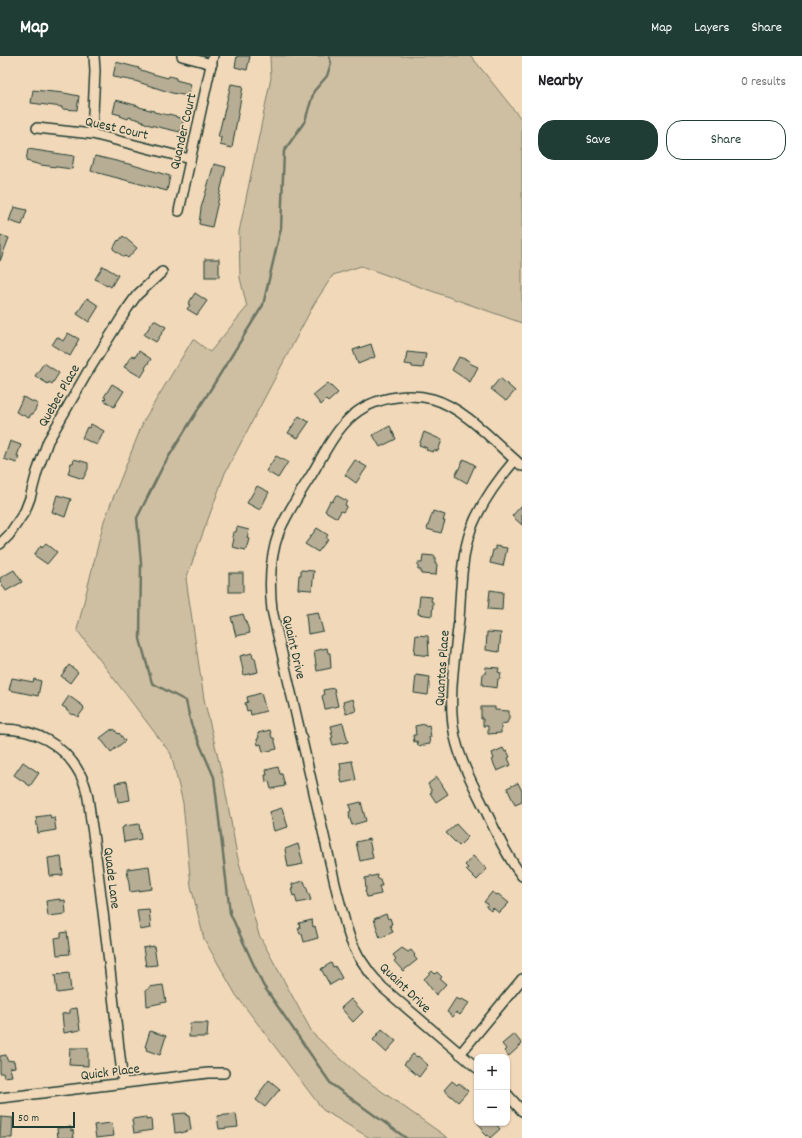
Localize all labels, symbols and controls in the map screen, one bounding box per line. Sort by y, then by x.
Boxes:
text: Map [20,15,49,42]
text: Map [651,18,672,38]
text: Layers [694,18,729,38]
text: Share [751,18,782,38]
text: Nearby [538,70,582,94]
text: 0 results [741,73,786,92]
street label: Quander Court [165,91,202,172]
street label: Quest Court [83,112,150,146]
button: Save [538,120,658,160]
button: Share [666,120,786,160]
street label: Quebec Place [34,361,86,431]
street label: Quaint Drive [276,613,310,681]
street label: Quantas Place [430,629,456,707]
street label: Quade Lane [97,846,125,910]
street label: Quaint Drive [374,959,435,1018]
map controls [474,1054,510,1126]
button: + [474,1054,510,1090]
street label: Quick Place [80,1059,141,1087]
button: − [474,1090,510,1126]
scale bar [12,1110,75,1129]
text: 50 m [18,1111,39,1127]

